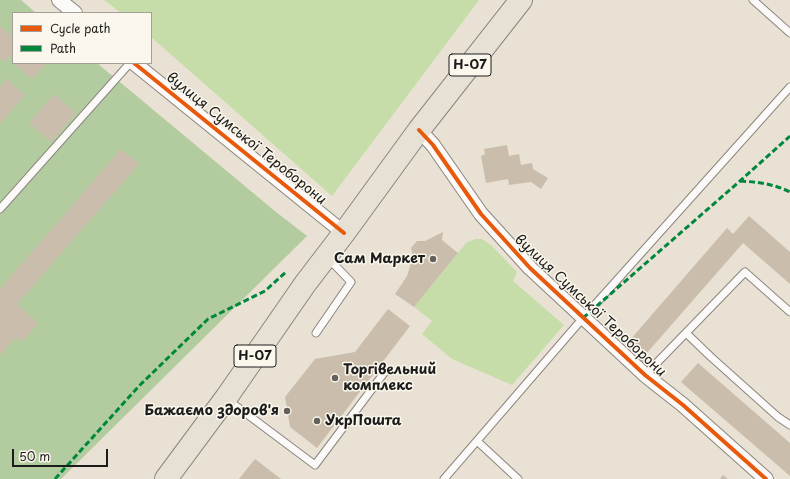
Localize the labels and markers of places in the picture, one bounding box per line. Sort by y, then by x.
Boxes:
place label: Сам Маркет [334,251,425,267]
marker: Сам Маркет [428,254,438,264]
place label: Торгівельний комплекс [343,362,436,394]
marker: Торгівельний комплекс [330,373,340,383]
place label: Бажаємо здоров'я [144,403,279,419]
marker: Бажаємо здоров'я [282,406,292,416]
place label: УкрПошта [325,413,402,429]
marker: УкрПошта [312,416,322,426]

